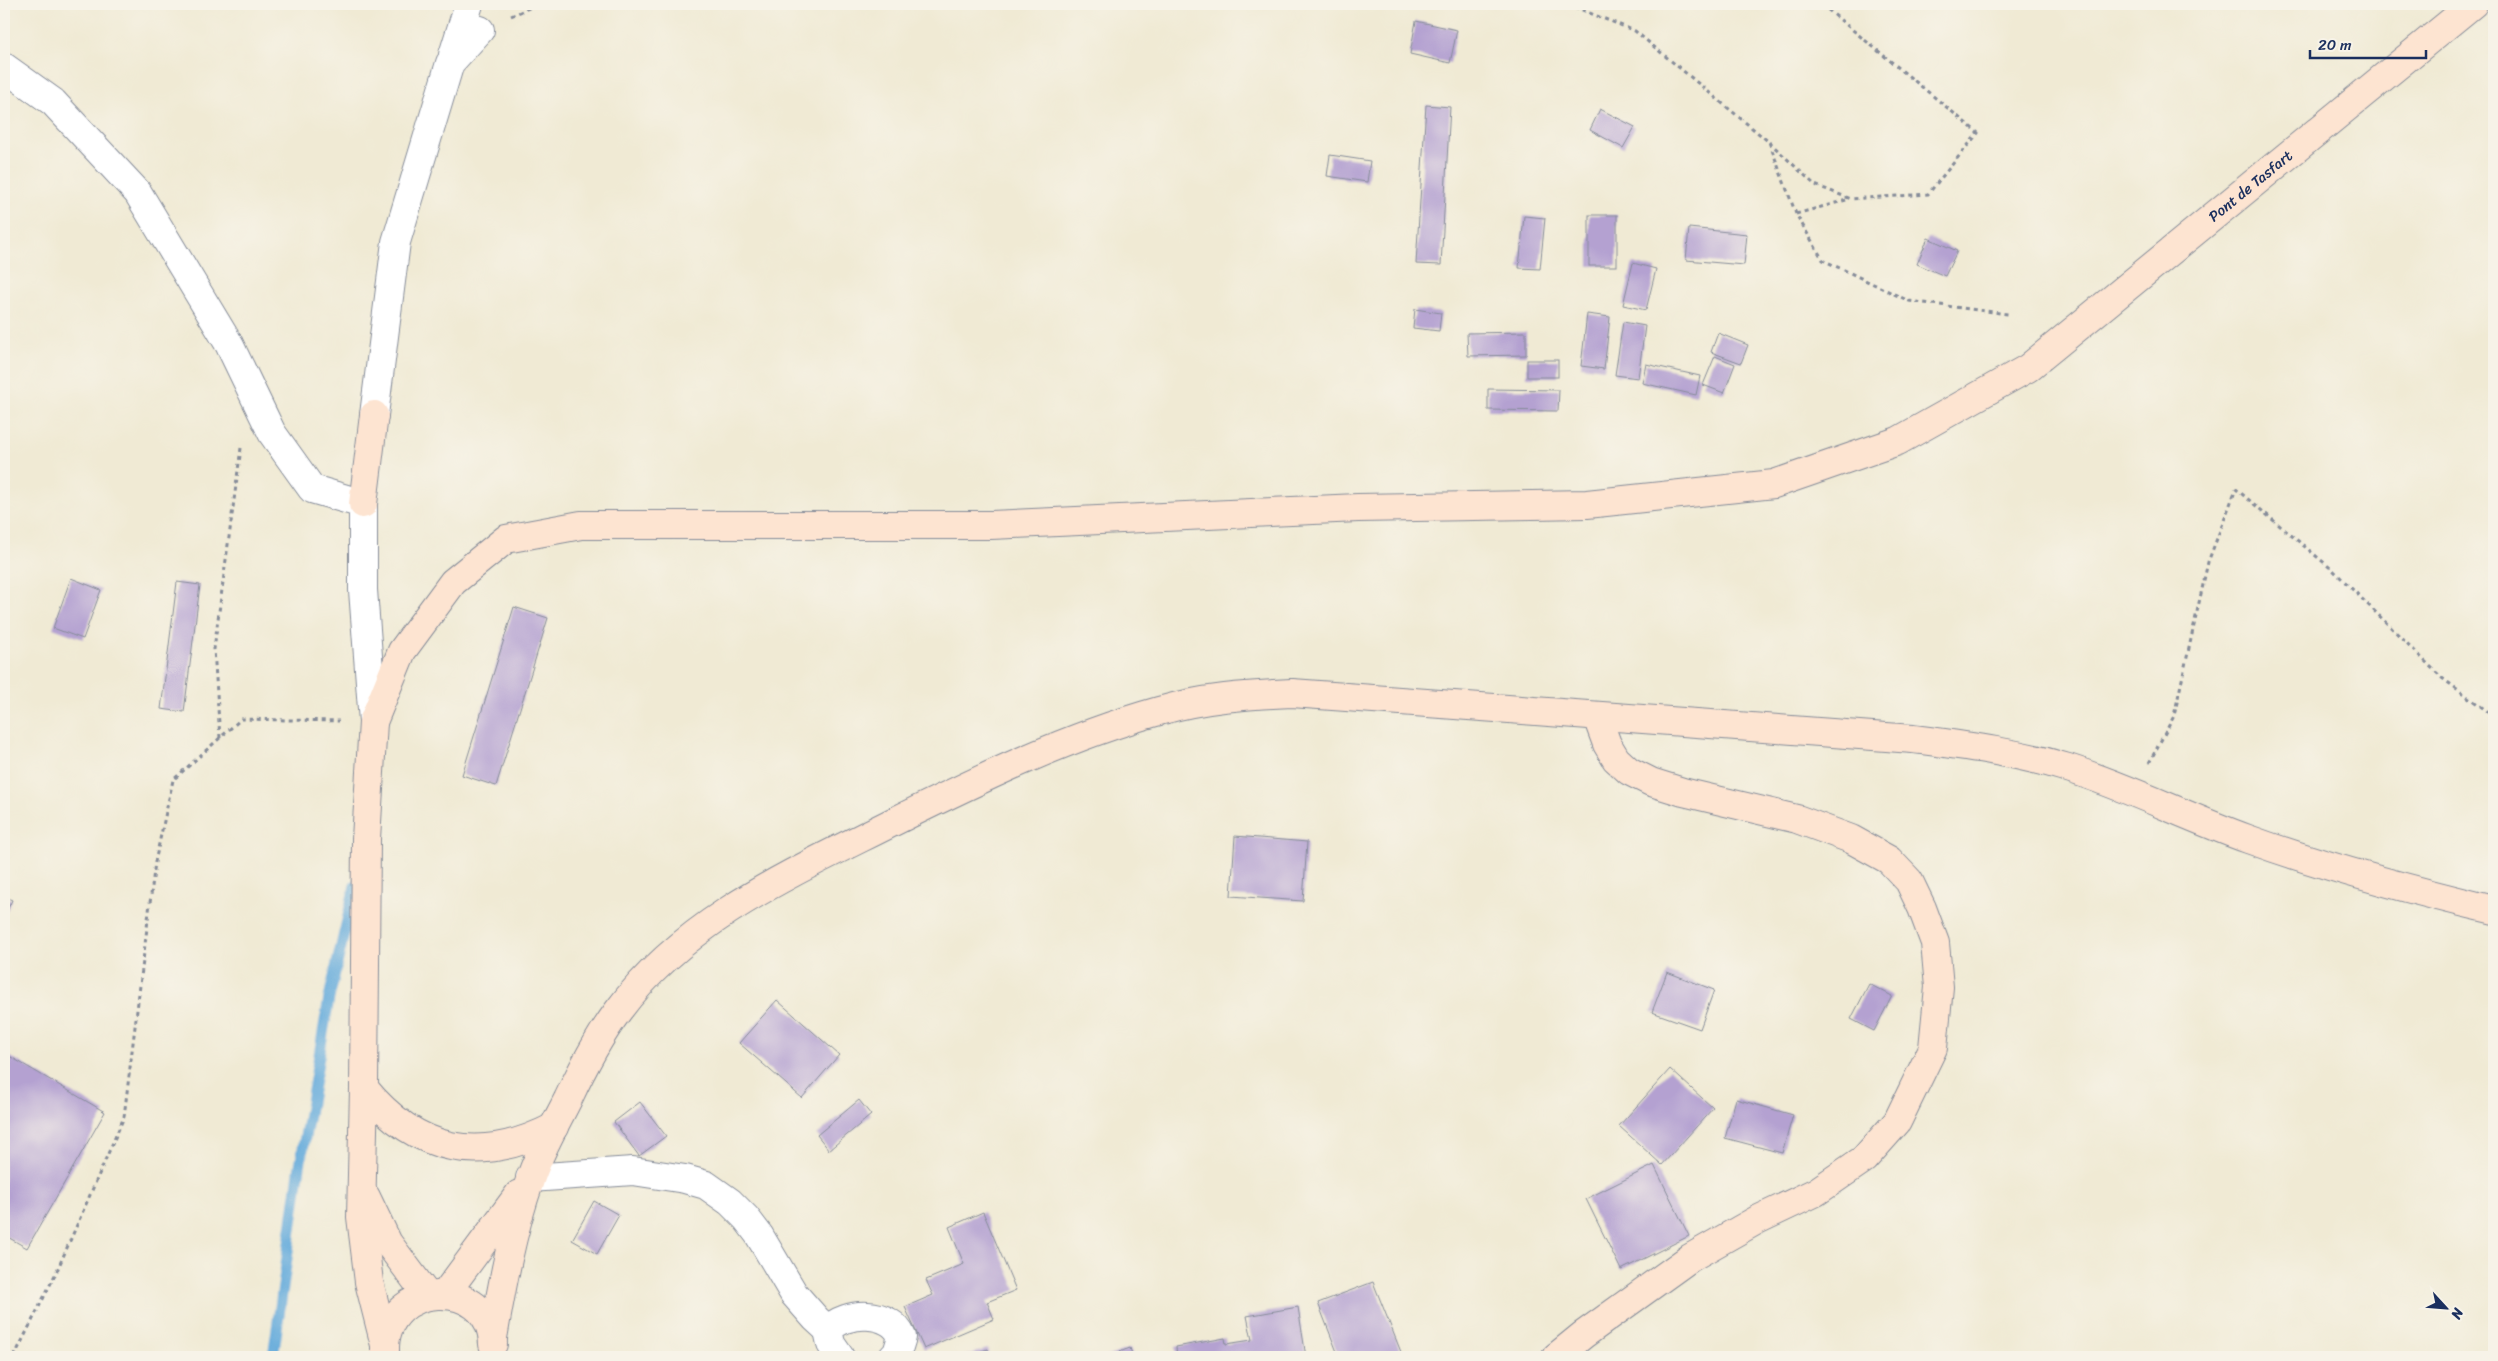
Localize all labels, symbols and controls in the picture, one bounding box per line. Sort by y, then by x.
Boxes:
scale bar [2310,28,2427,60]
text: 20 m [2318,32,2352,58]
street label: Pont de Tasfart [2202,143,2299,229]
north arrow [2420,1284,2470,1334]
text: N [2444,1303,2471,1324]

